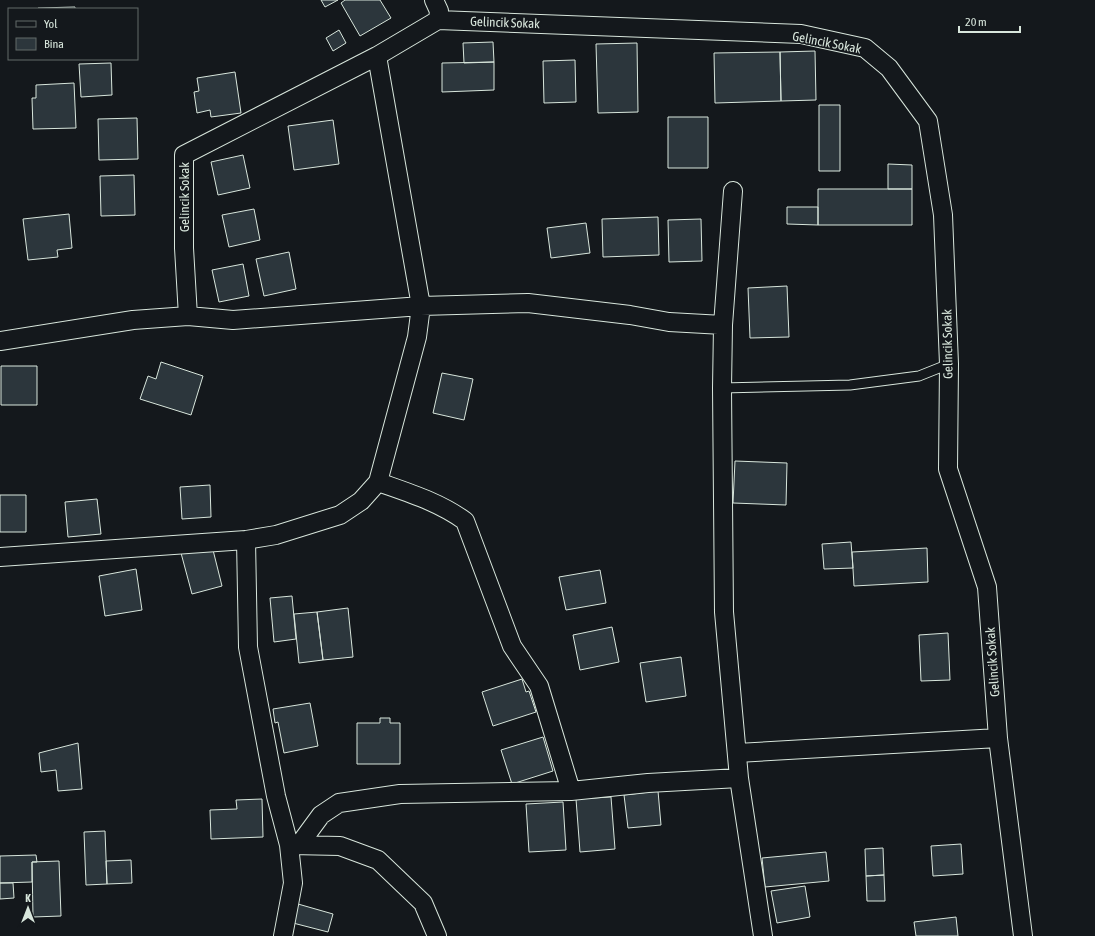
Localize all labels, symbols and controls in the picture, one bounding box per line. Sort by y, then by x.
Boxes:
legend [8,8,138,60]
scale bar [959,8,1020,34]
street label: Gelincik Sokak [470,14,540,31]
text: 20 m [965,15,987,29]
text: Yol [44,17,58,31]
street label: Gelincik Sokak [791,28,863,57]
text: Bina [44,37,64,51]
street label: Gelincik Sokak [177,162,192,232]
street label: Gelincik Sokak [939,309,956,379]
street label: Gelincik Sokak [983,626,1002,697]
north arrow [8,888,48,928]
text: K [25,892,31,904]

